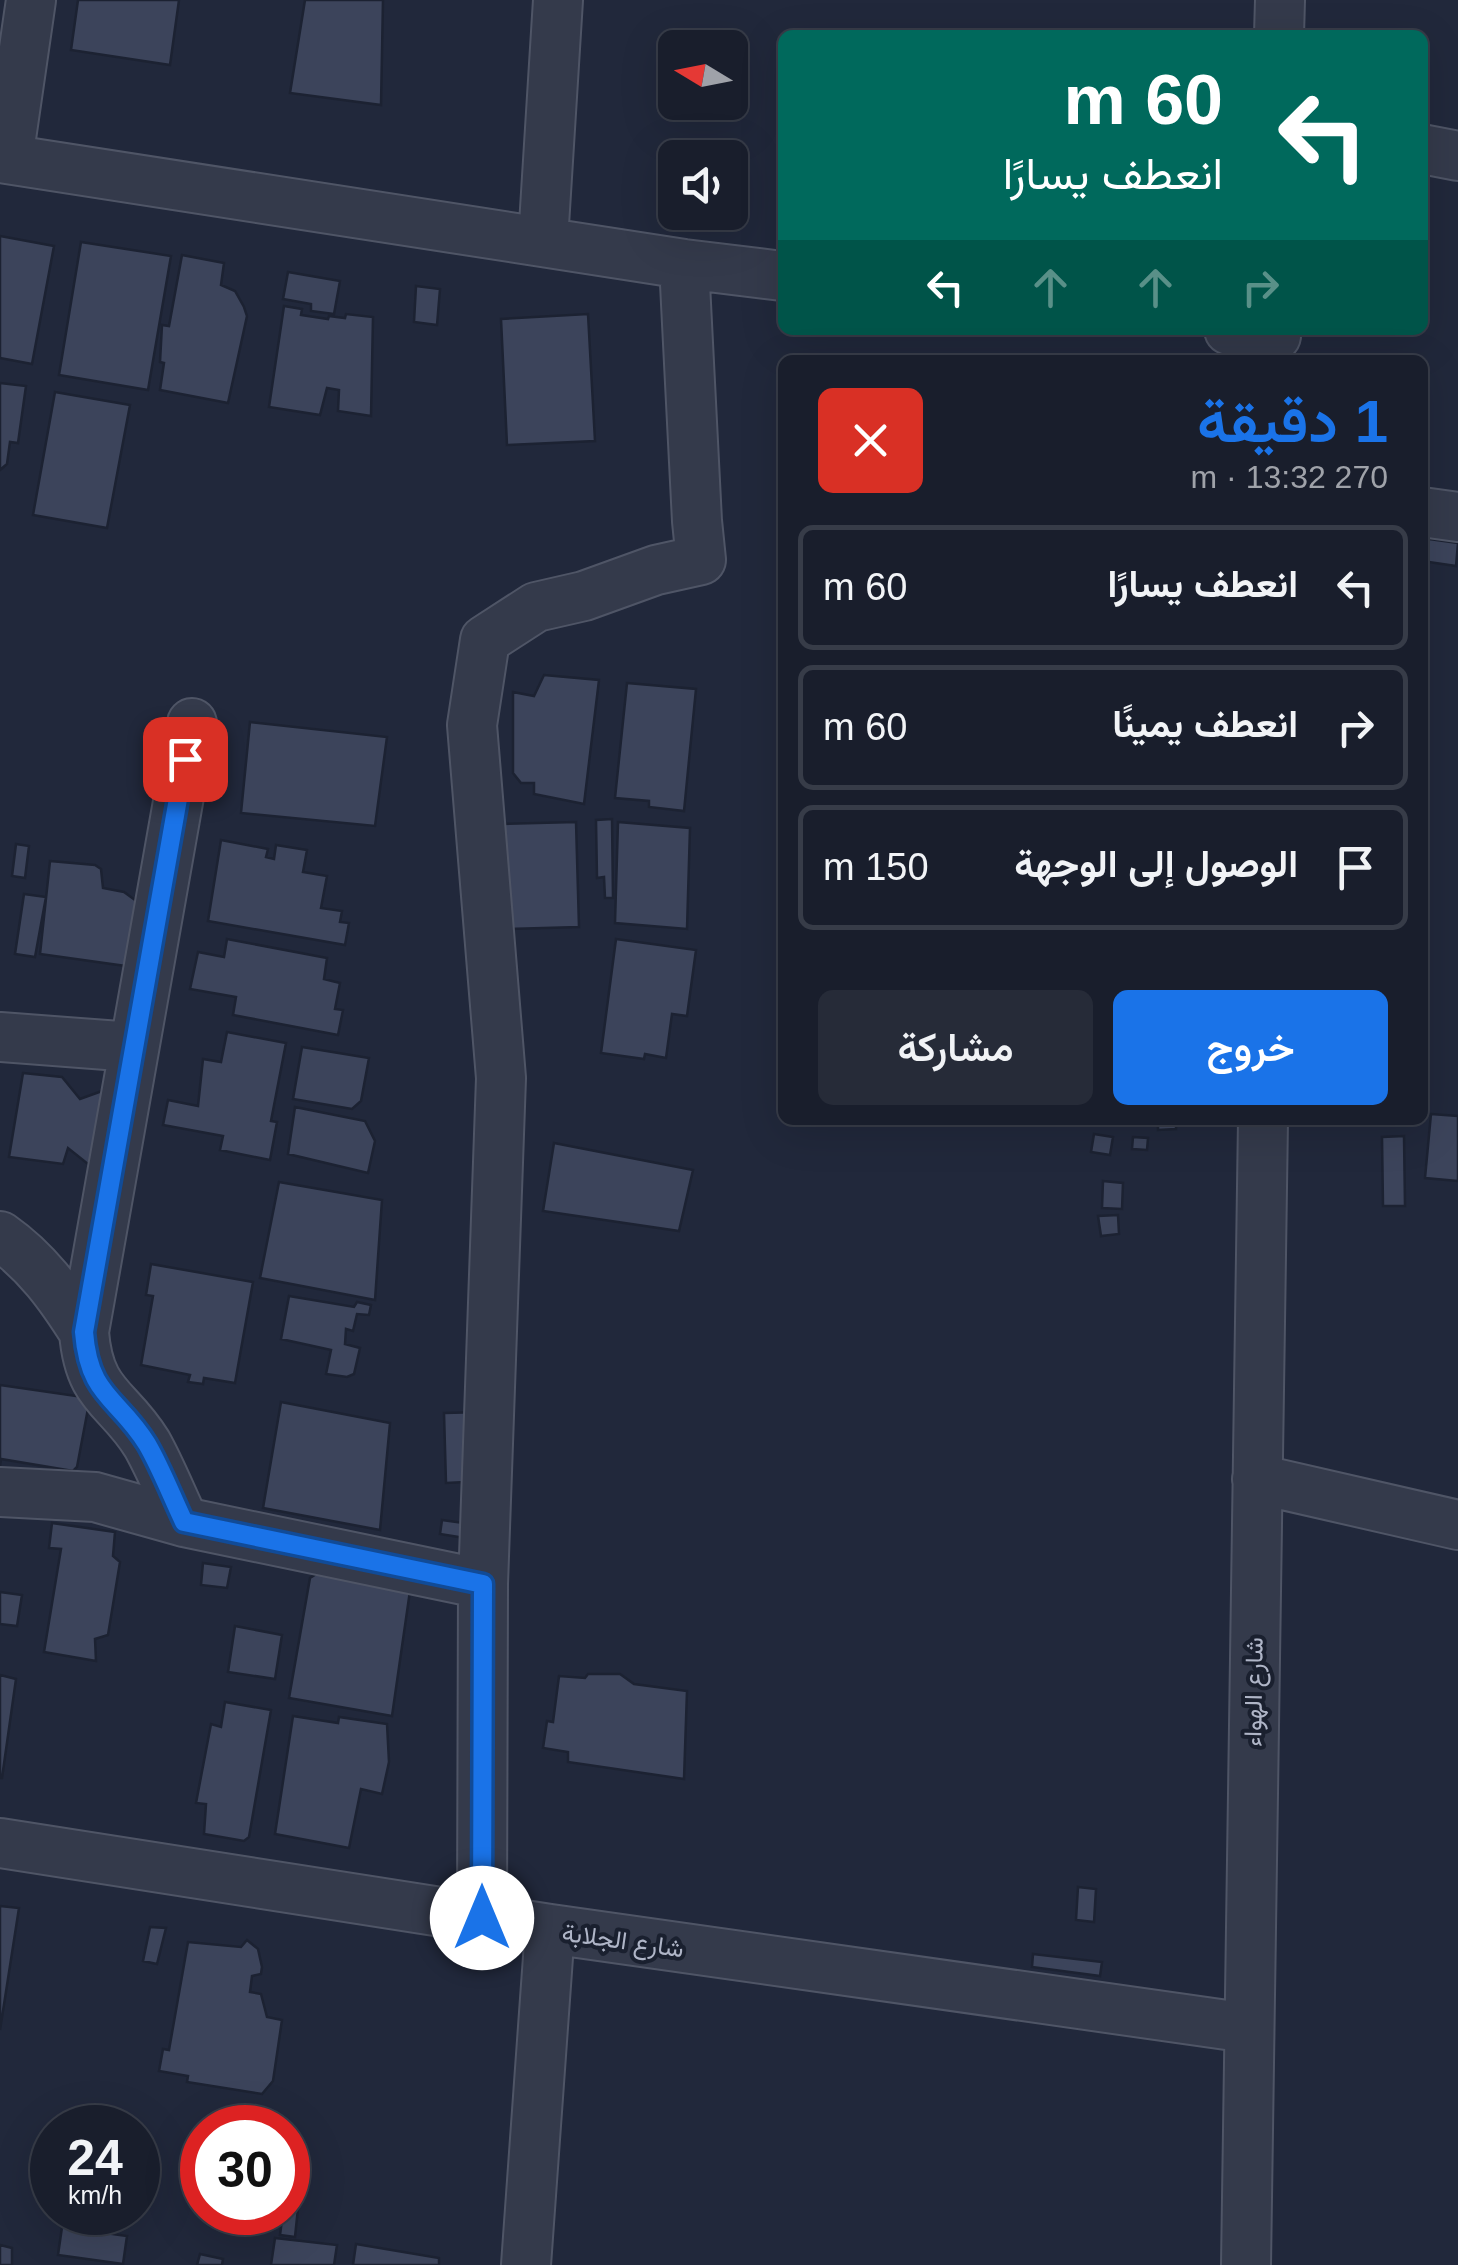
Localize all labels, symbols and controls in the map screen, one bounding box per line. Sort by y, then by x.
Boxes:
north arrow [658,30,748,120]
map controls [658,30,748,230]
text: 60 m [1063,61,1223,139]
icon: left [1258,70,1388,200]
button: sound [658,140,748,230]
text: انعطف يسارًا [1003,148,1223,199]
icon: left [918,260,973,315]
icon: ahead [1023,260,1078,315]
icon: ahead [1128,260,1183,315]
icon: right [1233,260,1288,315]
button: close [818,388,923,493]
text: 1 دقيقة [1197,388,1388,455]
text: 270 m · 13:32 [1191,459,1388,495]
icon: left [1328,560,1383,615]
text: انعطف يسارًا [1108,563,1298,605]
text: 60 m [823,566,908,608]
icon: right [1328,700,1383,755]
text: انعطف يمينًا [1112,703,1298,745]
text: 60 m [823,706,908,748]
pin [143,717,228,802]
icon: arrive [158,732,213,787]
icon: arrive [1328,840,1383,895]
text: الوصول إلى الوجهة [1014,843,1298,885]
text: 150 m [823,846,929,888]
button: مشاركة [818,990,1093,1105]
button: خروج [1113,990,1388,1105]
street label: شارع الهواء [1238,1637,1271,1747]
position arrow [430,1866,534,1970]
street label: شارع الجلابة [560,1918,686,1965]
speed limit sign: 30 [180,2105,310,2235]
text: 24 [67,2130,123,2186]
text: km/h [68,2181,122,2209]

